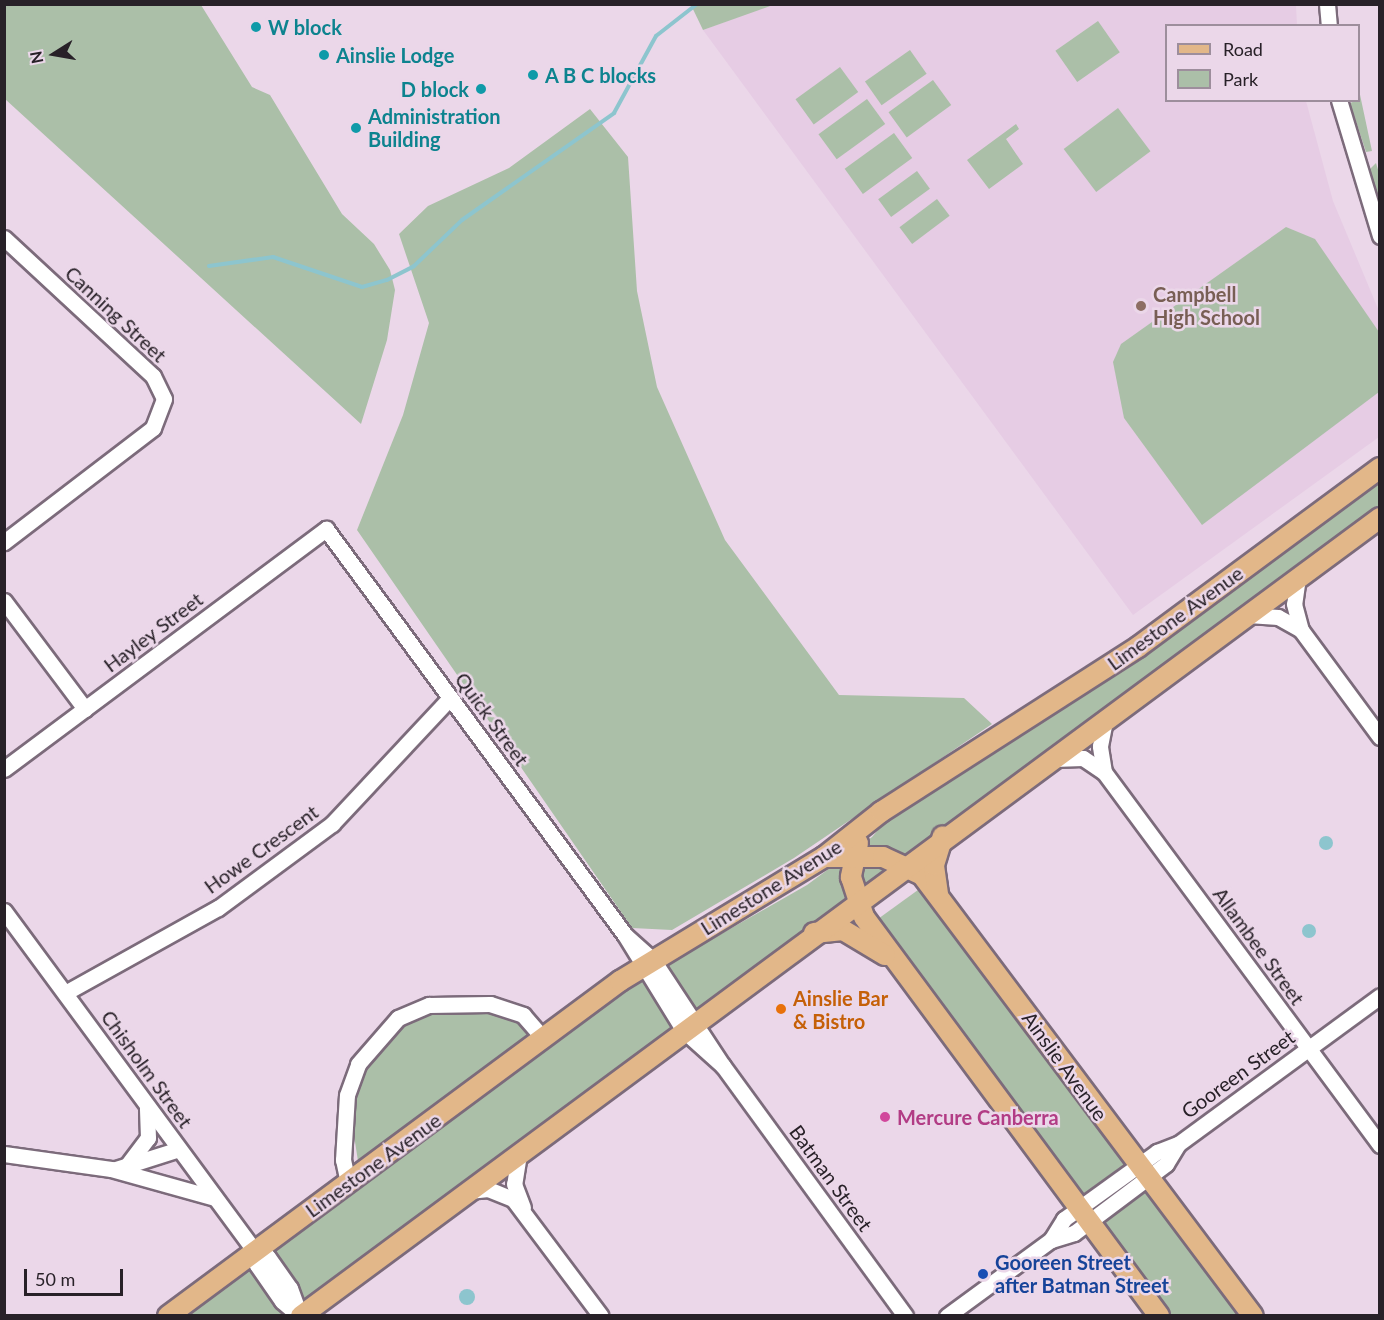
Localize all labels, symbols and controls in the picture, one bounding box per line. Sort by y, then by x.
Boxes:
place label: W block [268,15,342,39]
marker: W block [249,20,263,34]
north arrow [24,24,84,84]
legend [1165,24,1360,102]
text: Road [1223,38,1263,60]
place label: Ainslie Lodge [336,43,454,67]
marker: Ainslie Lodge [317,48,331,62]
text: N [25,50,46,65]
place label: A B C blocks [545,63,657,87]
marker: A B C blocks [526,68,540,82]
text: Park [1223,68,1258,90]
place label: D block [401,77,469,101]
marker: D block [474,82,488,96]
place label: Administration Building [368,104,500,151]
marker: Administration Building [349,121,363,135]
street label: Canning Street [60,261,172,367]
place label: Campbell High School [1153,282,1260,329]
marker: Campbell High School [1134,299,1148,313]
street label: Limestone Avenue [1102,561,1248,675]
street label: Hayley Street [99,587,207,677]
street label: Quick Street [450,668,534,770]
street label: Howe Crescent [199,800,323,898]
street label: Limestone Avenue [696,834,846,940]
street label: Allambee Street [1208,883,1310,1009]
place label: Ainslie Bar & Bistro [793,986,888,1033]
marker: Ainslie Bar & Bistro [774,1002,788,1016]
street label: Chisholm Street [96,1006,198,1132]
street label: Ainslie Avenue [1017,1007,1113,1125]
street label: Gooreen Street [1177,1025,1299,1123]
place label: Mercure Canberra [897,1105,1059,1129]
street label: Limestone Avenue [300,1108,446,1222]
marker: Mercure Canberra [878,1110,892,1124]
street label: Batman Street [785,1120,877,1236]
place label: Gooreen Street after Batman Street [995,1250,1169,1297]
scale bar [27,1257,126,1295]
marker: Gooreen Street after Batman Street [976,1267,990,1281]
text: 50 m [35,1268,75,1290]

